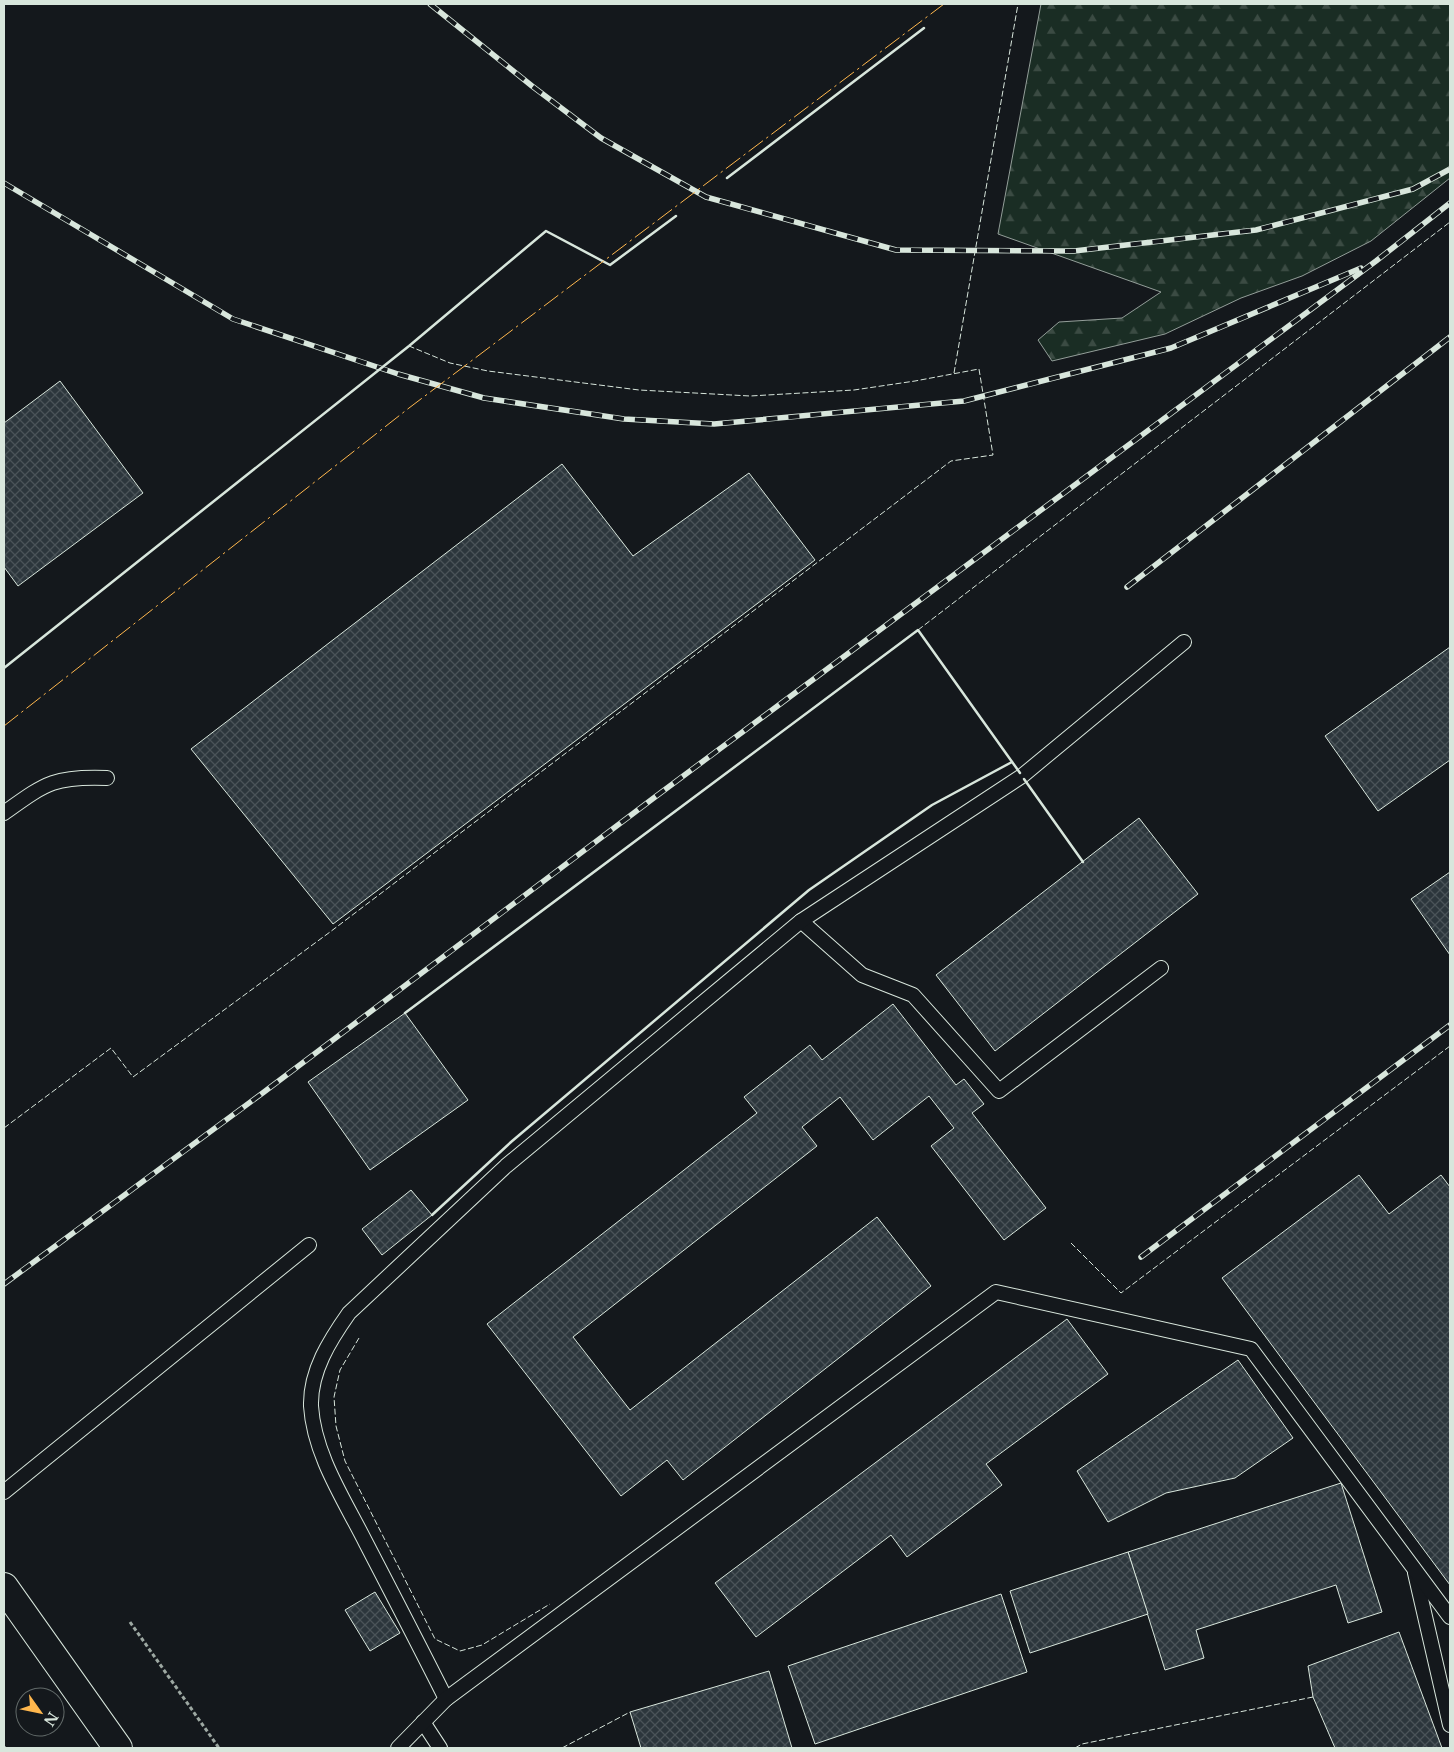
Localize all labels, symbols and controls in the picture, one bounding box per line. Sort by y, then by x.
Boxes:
north arrow [15,1687,65,1737]
text: N [40,1709,62,1730]

